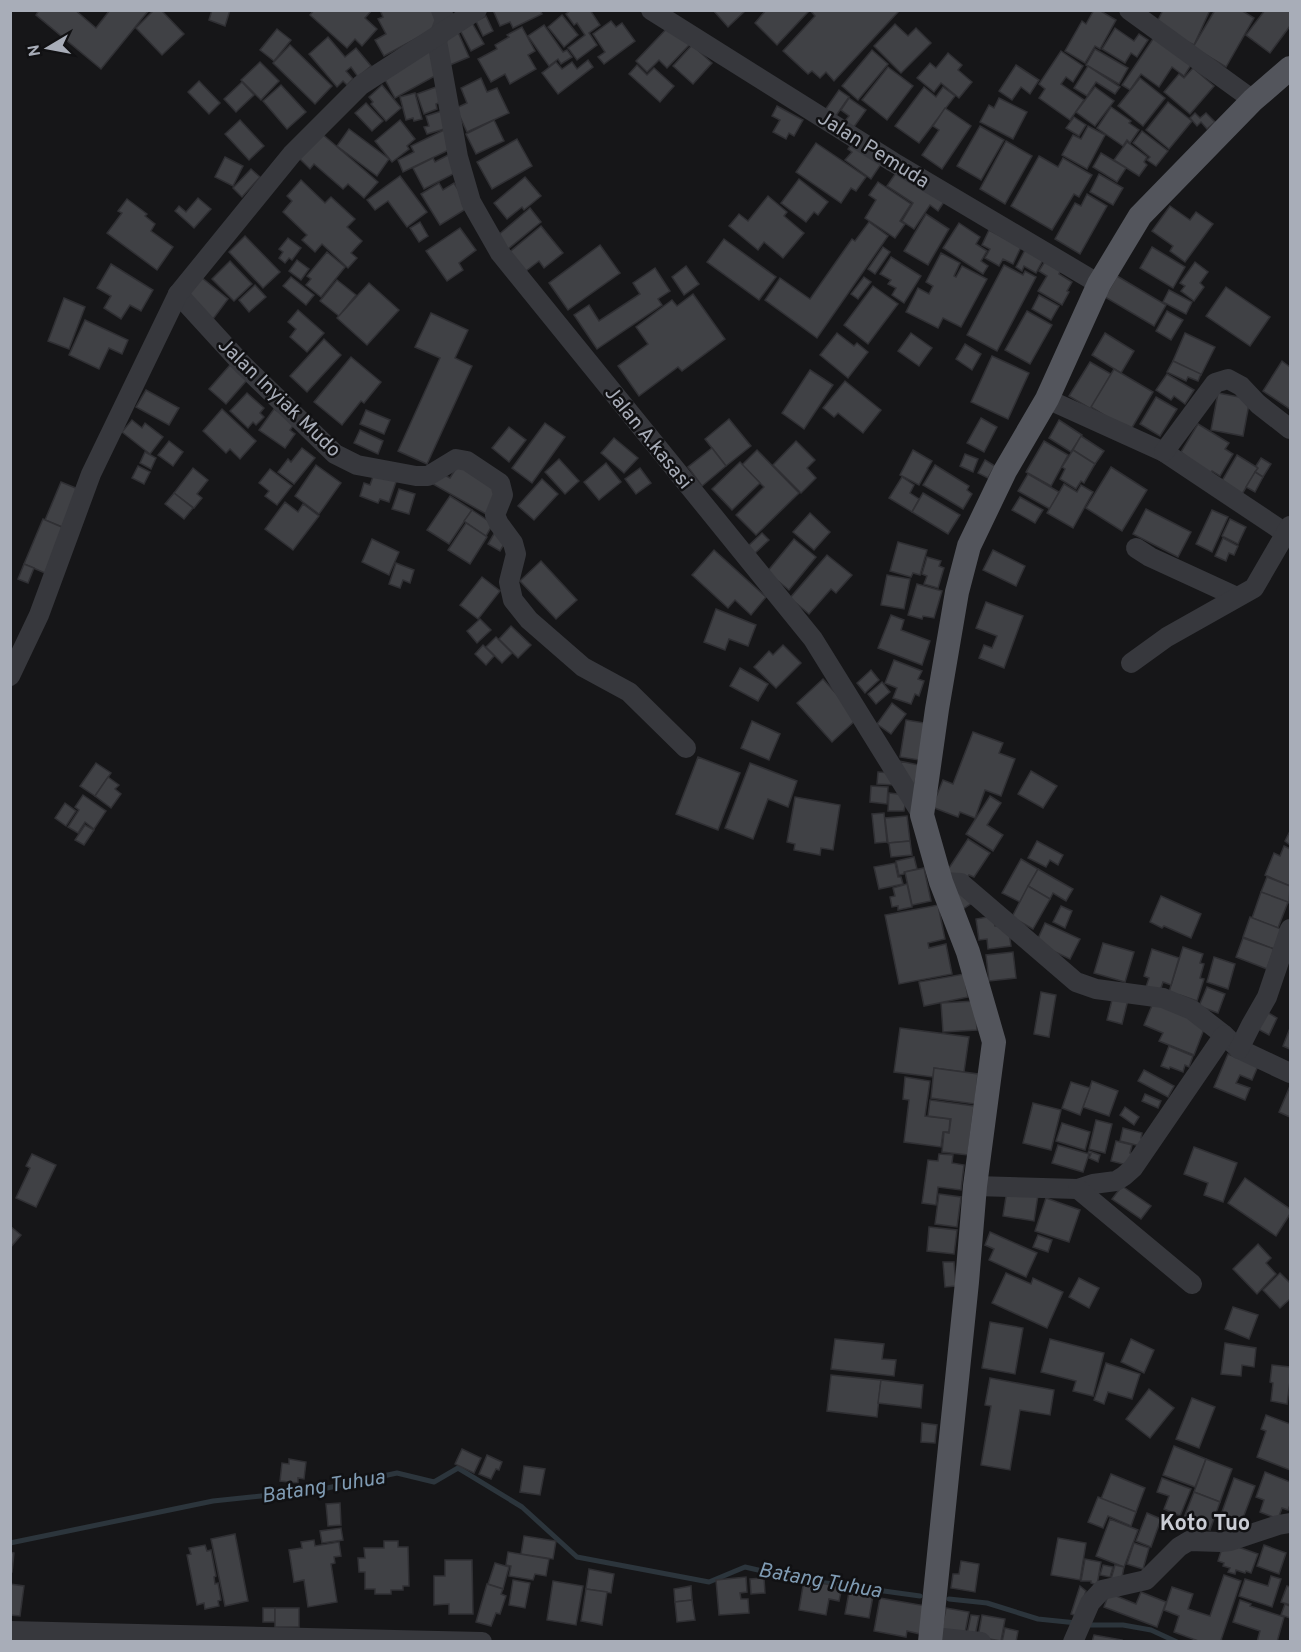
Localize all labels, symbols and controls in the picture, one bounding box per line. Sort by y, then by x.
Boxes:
north arrow [18,18,78,78]
text: N [24,43,46,58]
street label: Jalan Pemuda [812,106,934,195]
street label: Jalan Inyiak Mudo [212,333,346,464]
street label: Jalan A.kasasi [598,381,697,495]
water label: Batang Tuhua [259,1464,387,1511]
district label: Koto Tuo [1160,1511,1250,1538]
water label: Batang Tuhua [756,1557,884,1606]

